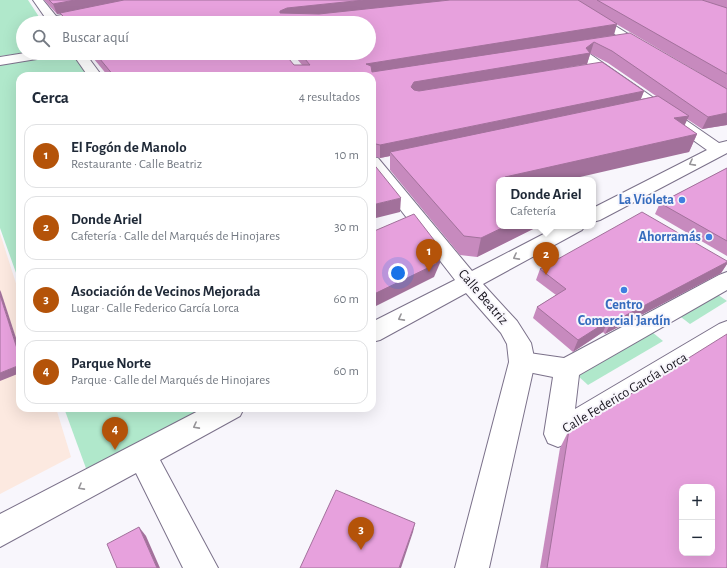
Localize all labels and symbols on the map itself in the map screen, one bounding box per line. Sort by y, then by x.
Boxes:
one-way arrow [689,159,696,166]
place label: La Violeta [619,193,674,207]
marker: La Violeta [677,195,687,205]
place label: Ahorramás [639,230,701,244]
marker: Ahorramás [704,232,714,242]
pin: 1 [416,239,442,272]
pin: 2 [533,242,559,275]
one-way arrow [512,253,520,260]
your location [388,263,408,283]
street label: Calle Beatriz [455,267,511,327]
marker: Centro Comercial Jardín [619,285,629,295]
place label: Centro Comercial Jardín [578,298,670,328]
one-way arrow [397,313,405,321]
street label: Calle Federico García Lorca [560,350,690,436]
pin: 4 [102,417,128,450]
one-way arrow [193,421,200,429]
one-way arrow [78,482,85,490]
pin: 3 [348,517,374,550]

